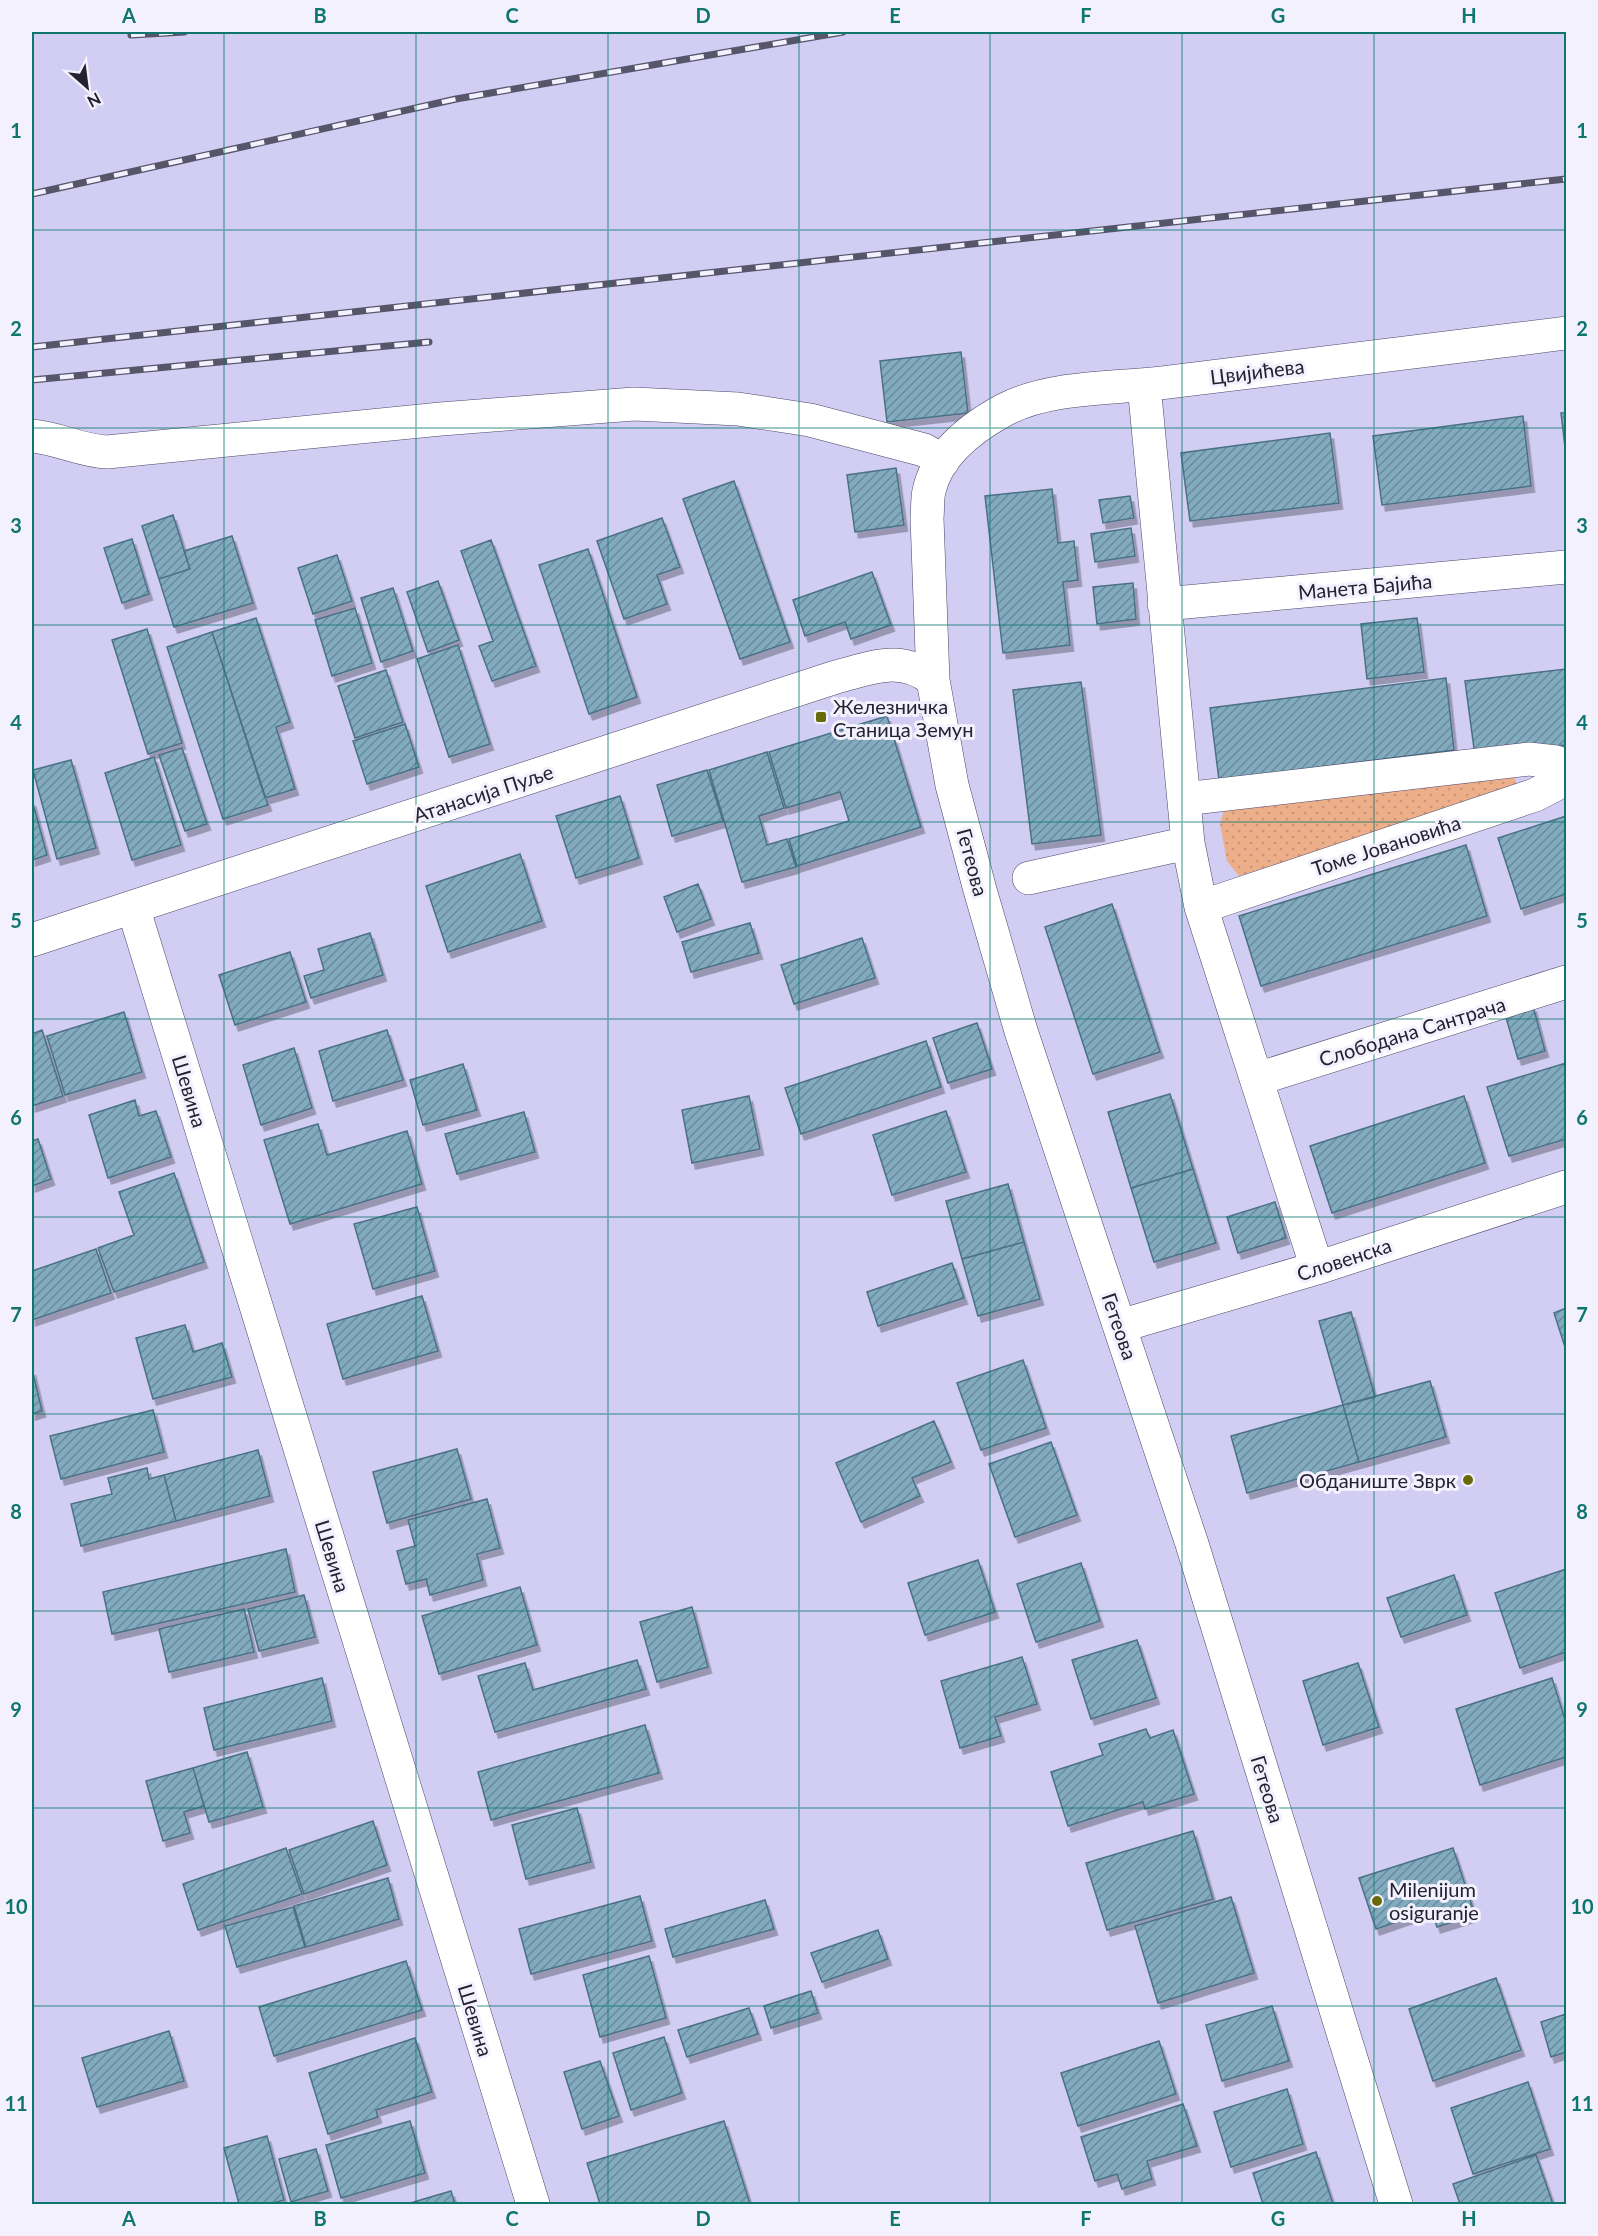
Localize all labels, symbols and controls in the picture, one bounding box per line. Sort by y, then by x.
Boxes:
text: A [121,3,136,27]
text: B [313,3,327,27]
text: C [505,3,519,27]
text: D [695,3,711,27]
text: E [889,3,901,27]
text: F [1080,3,1092,27]
text: G [1271,3,1285,27]
text: H [1461,3,1477,27]
north arrow [57,57,117,117]
text: N [84,89,104,112]
text: 1 [10,118,22,142]
text: 1 [1576,118,1588,142]
text: 2 [10,316,22,340]
text: 2 [1576,316,1588,340]
street label: Цвијићева [1209,353,1305,389]
text: 3 [10,513,22,537]
text: 3 [1576,513,1588,537]
street label: Манета Бајића [1297,568,1433,604]
place label: Железничка Станица Земун [833,694,973,741]
text: 4 [10,710,22,734]
marker: Железничка Станица Земун [814,710,828,724]
text: 4 [1576,710,1588,734]
street label: Атанасија Пуље [410,759,556,827]
street label: Томе Јовановића [1309,810,1463,880]
street label: Гетеова [952,825,994,899]
text: 5 [10,908,22,932]
text: 5 [1576,908,1588,932]
street label: Слободана Сантрача [1316,991,1508,1071]
street label: Шевина [168,1052,212,1130]
text: 6 [10,1105,22,1129]
text: 6 [1576,1105,1588,1129]
street label: Словенска [1294,1232,1394,1286]
street label: Гетеова [1097,1289,1143,1363]
text: 7 [10,1302,22,1326]
text: 7 [1576,1302,1588,1326]
place label: Обданиште Зврк [1299,1468,1457,1492]
marker: Обданиште Зврк [1461,1473,1475,1487]
text: 8 [10,1499,22,1523]
text: 8 [1576,1499,1588,1523]
street label: Шевина [311,1517,355,1595]
text: 9 [10,1697,22,1721]
text: 9 [1576,1697,1588,1721]
street label: Гетеова [1246,1752,1290,1826]
place label: Milenijum osiguranje [1389,1877,1479,1924]
text: 10 [4,1894,28,1918]
marker: Milenijum osiguranje [1370,1894,1384,1908]
text: 10 [1570,1894,1594,1918]
street label: Шевина [454,1981,498,2059]
text: 11 [4,2091,28,2115]
text: 11 [1570,2091,1594,2115]
text: A [121,2206,136,2230]
text: B [313,2206,327,2230]
text: C [505,2206,519,2230]
text: D [695,2206,711,2230]
text: E [889,2206,901,2230]
text: F [1080,2206,1092,2230]
text: G [1271,2206,1285,2230]
text: H [1461,2206,1477,2230]

